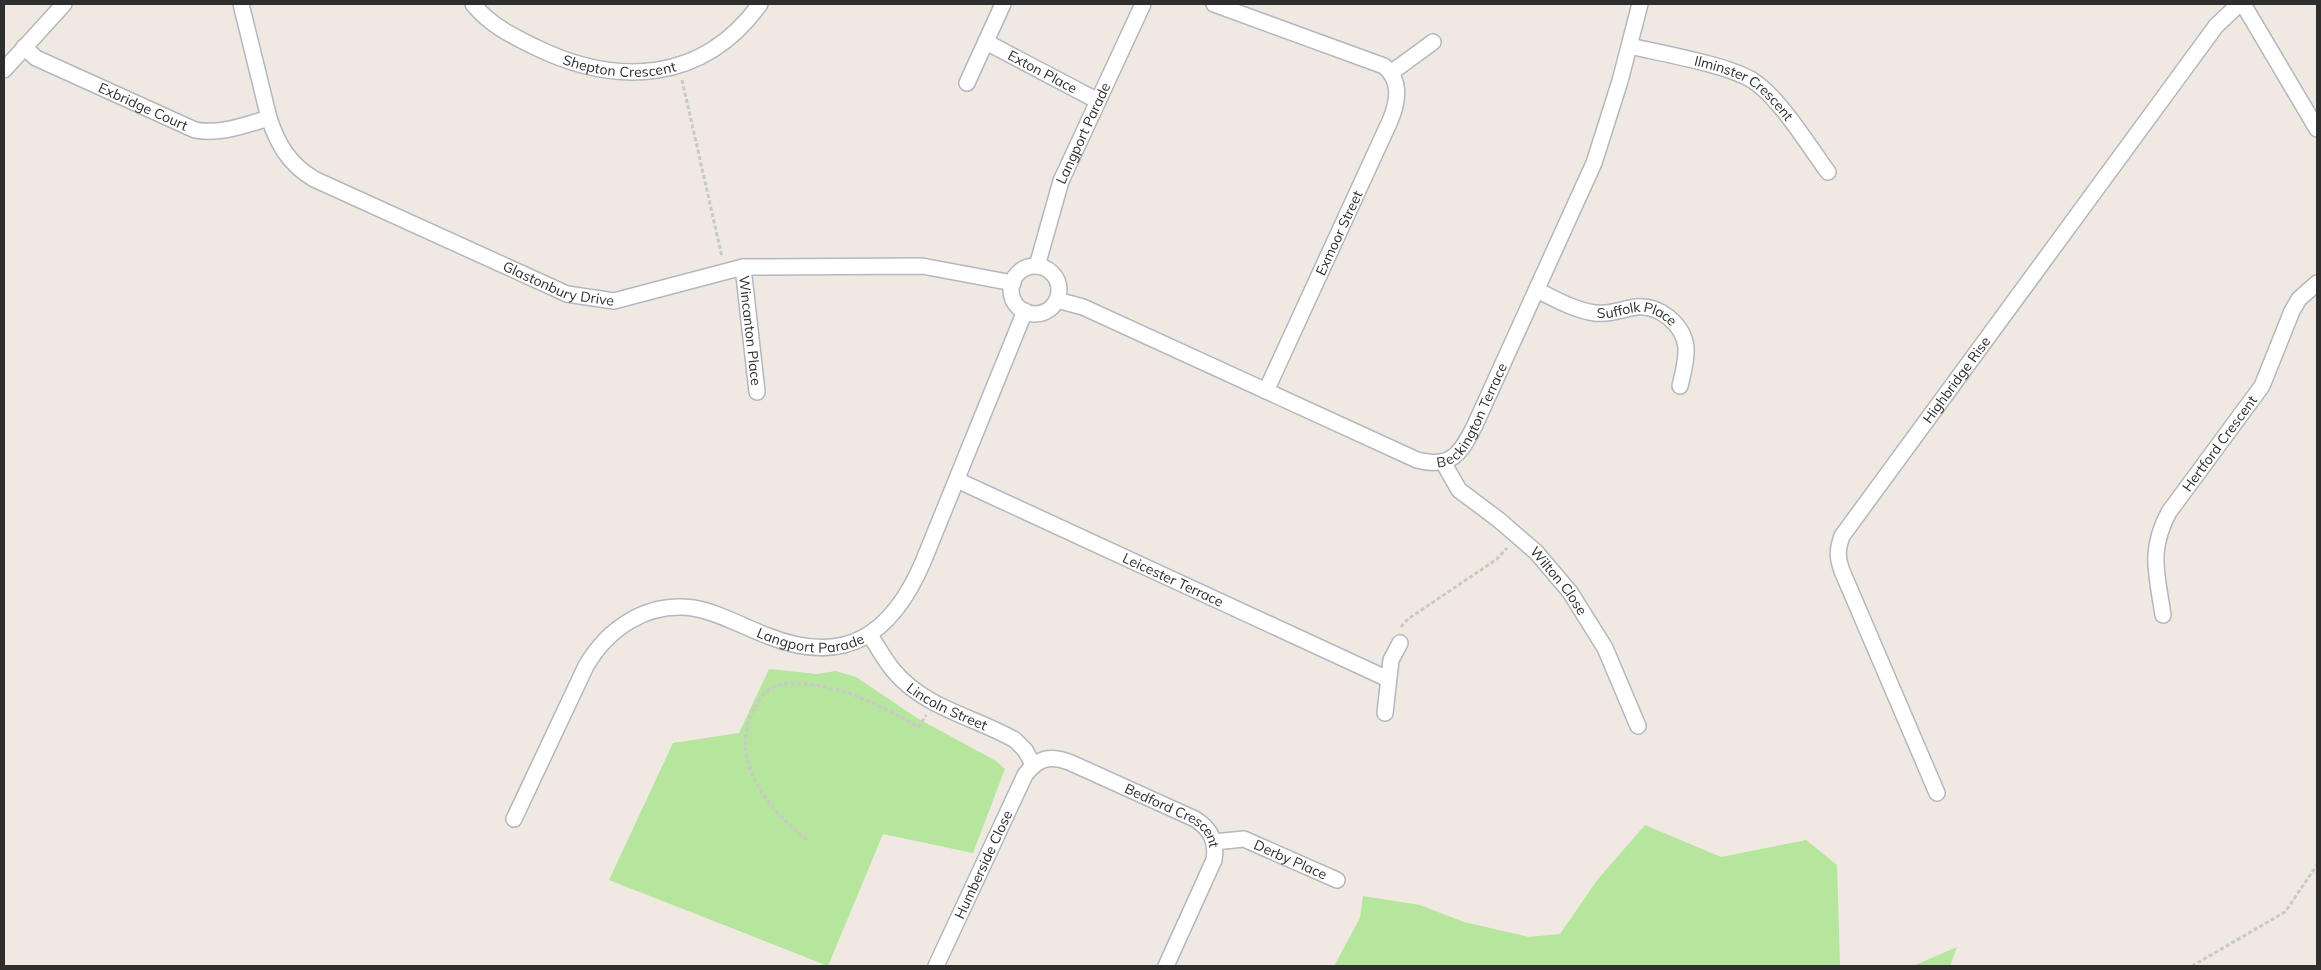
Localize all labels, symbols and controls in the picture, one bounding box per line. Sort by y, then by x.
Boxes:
street label: Exton Place [1005,46,1080,97]
street label: Shepton Crescent [560,50,678,81]
street label: Ilminster Crescent [1693,52,1797,124]
street label: Exbridge Court [96,79,191,135]
street label: Langport Parade [1052,80,1114,187]
street label: Exmoor Street [1312,188,1367,278]
street label: Glastonbury Drive [500,257,615,310]
street label: Wincanton Place [735,275,765,387]
street label: Suffolk Place [1597,298,1681,330]
street label: Highbridge Rise [1919,333,1994,427]
street label: Beckington Terrace [1435,360,1511,472]
street label: Hertford Crescent [2178,392,2261,495]
street label: Wilton Close [1526,543,1591,618]
street label: Leicester Terrace [1120,549,1226,611]
street label: Langport Parade [754,624,867,657]
street label: Lincoln Street [903,679,990,734]
street label: Bedford Crescent [1122,779,1223,849]
street label: Humberside Close [950,807,1016,922]
street label: Derby Place [1251,836,1330,883]

